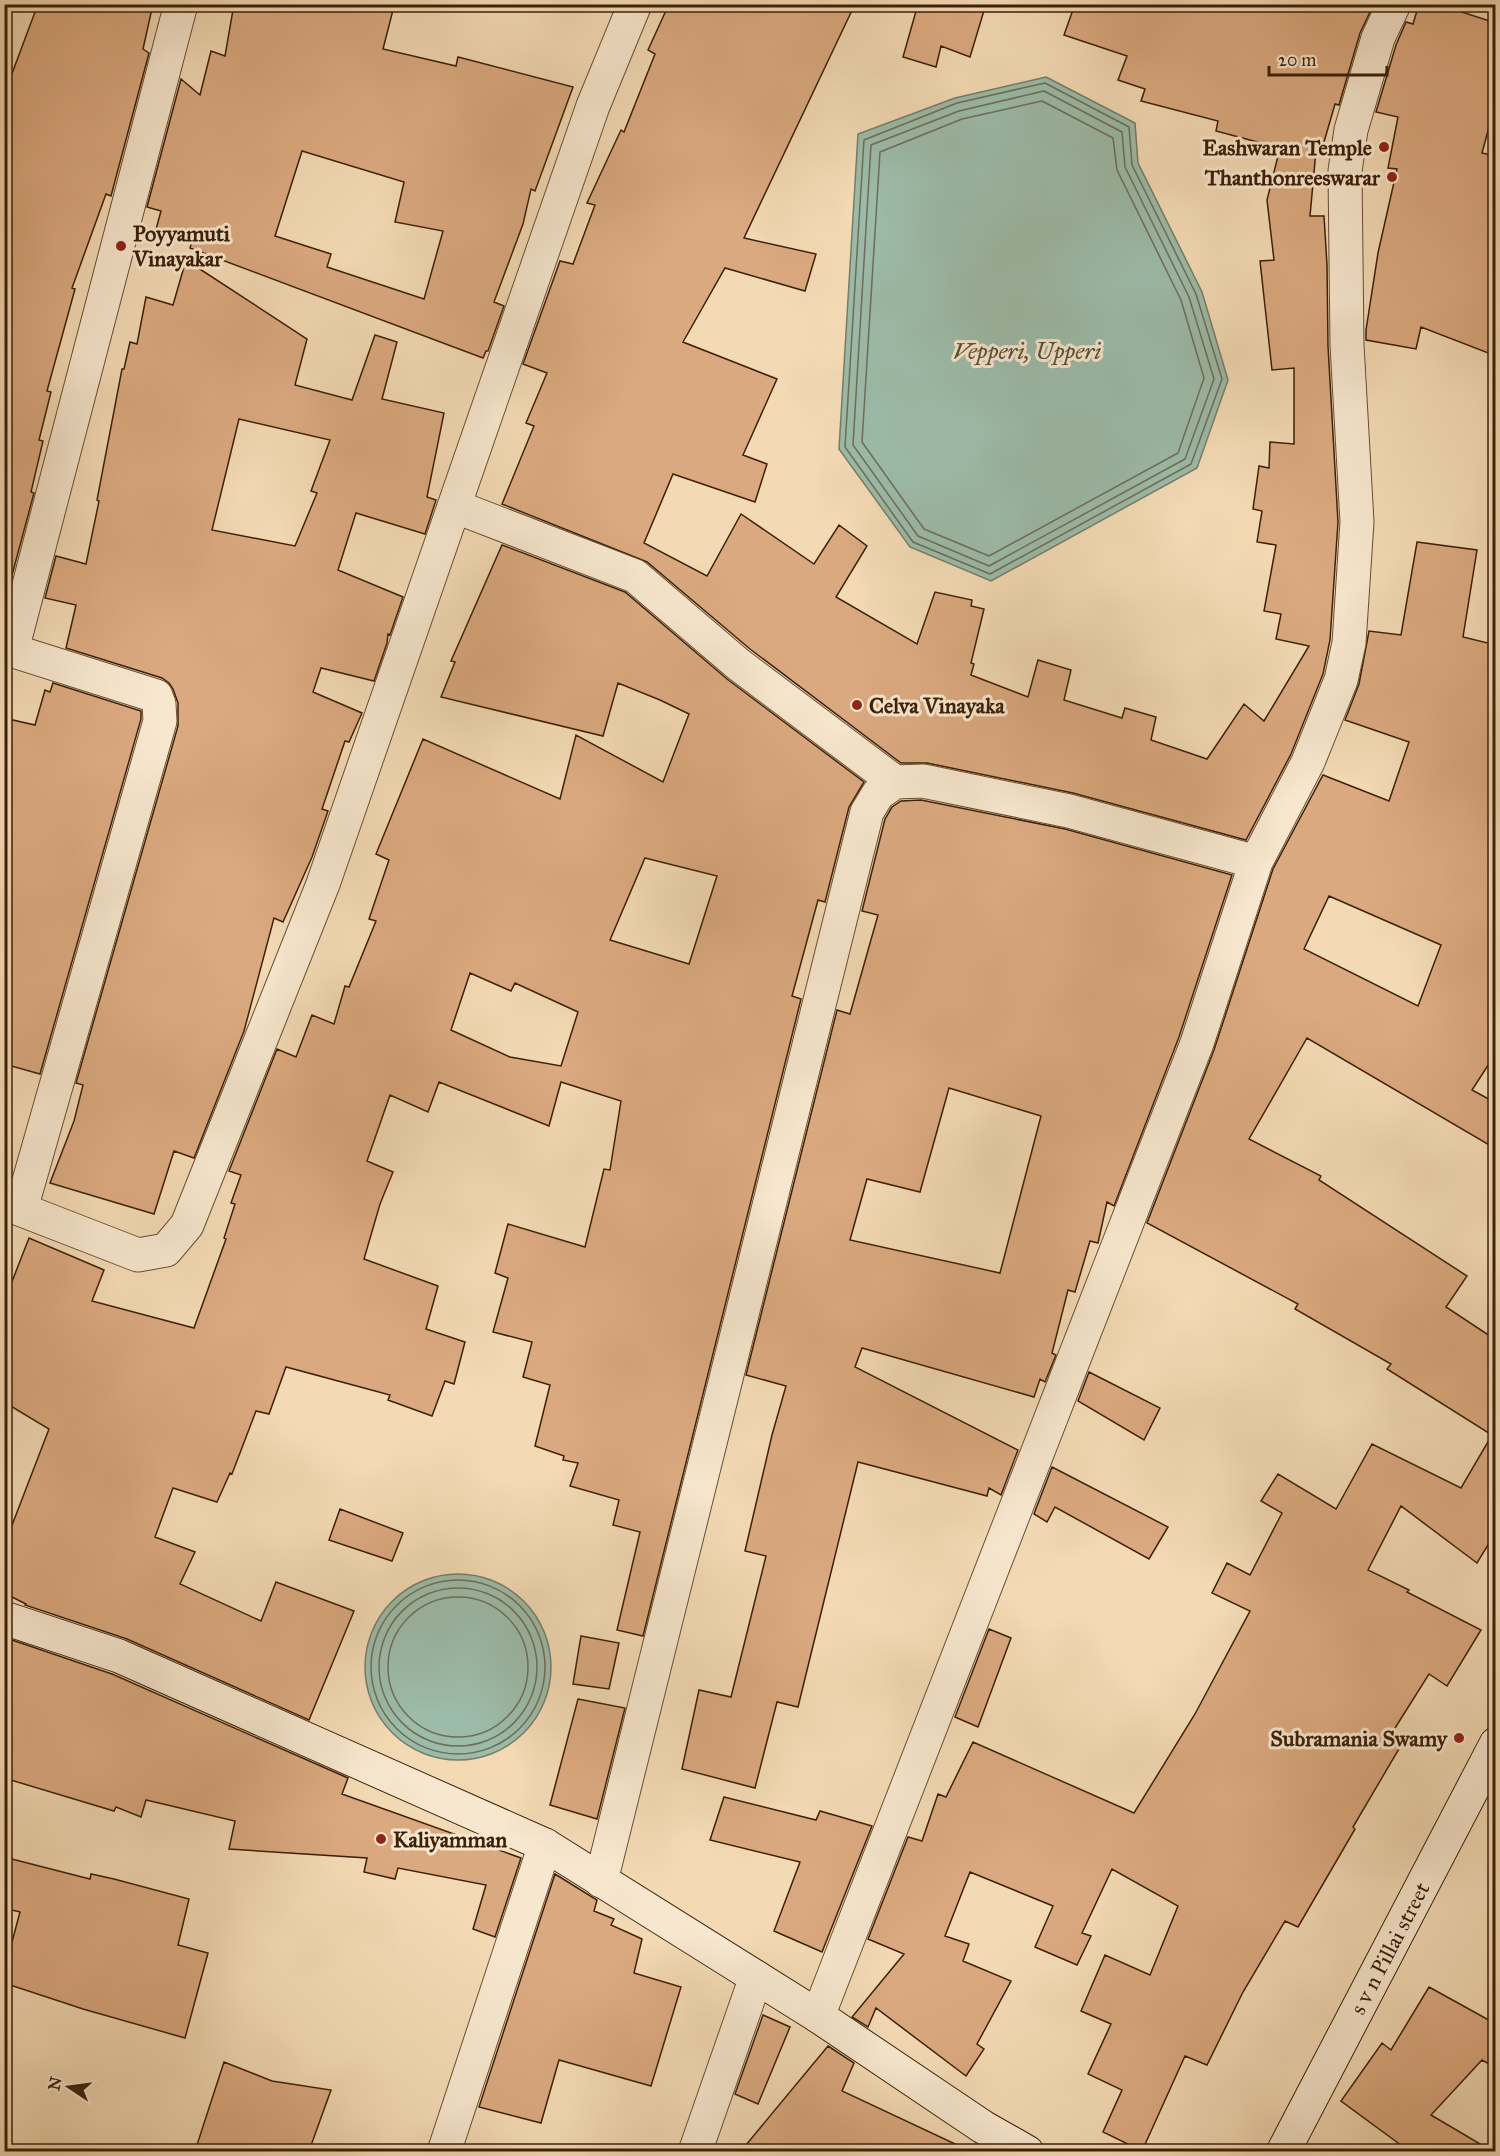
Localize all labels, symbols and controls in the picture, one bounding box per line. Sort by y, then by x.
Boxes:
scale bar [1269,39,1388,77]
text: 20 m [1278,49,1316,71]
place label: Eashwaran Temple [1202,134,1372,161]
marker: Eashwaran Temple [1377,140,1391,154]
place label: Thanthonreeswarar [1204,164,1381,191]
marker: Thanthonreeswarar [1385,170,1399,184]
place label: Poyyamuti Vinayakar [132,220,231,272]
marker: Poyyamuti Vinayakar [114,239,128,253]
water label: Vepperi, Upperi [953,336,1101,366]
place label: Celva Vinayaka [869,692,1005,719]
marker: Celva Vinayaka [850,698,864,712]
place label: Subramania Swamy [1270,1725,1449,1752]
marker: Subramania Swamy [1452,1731,1466,1745]
place label: Kaliyamman [393,1826,507,1853]
marker: Kaliyamman [374,1832,388,1846]
street label: s v n Pillai street [1344,1877,1436,2019]
north arrow [39,2057,99,2117]
text: N [44,2075,66,2092]

